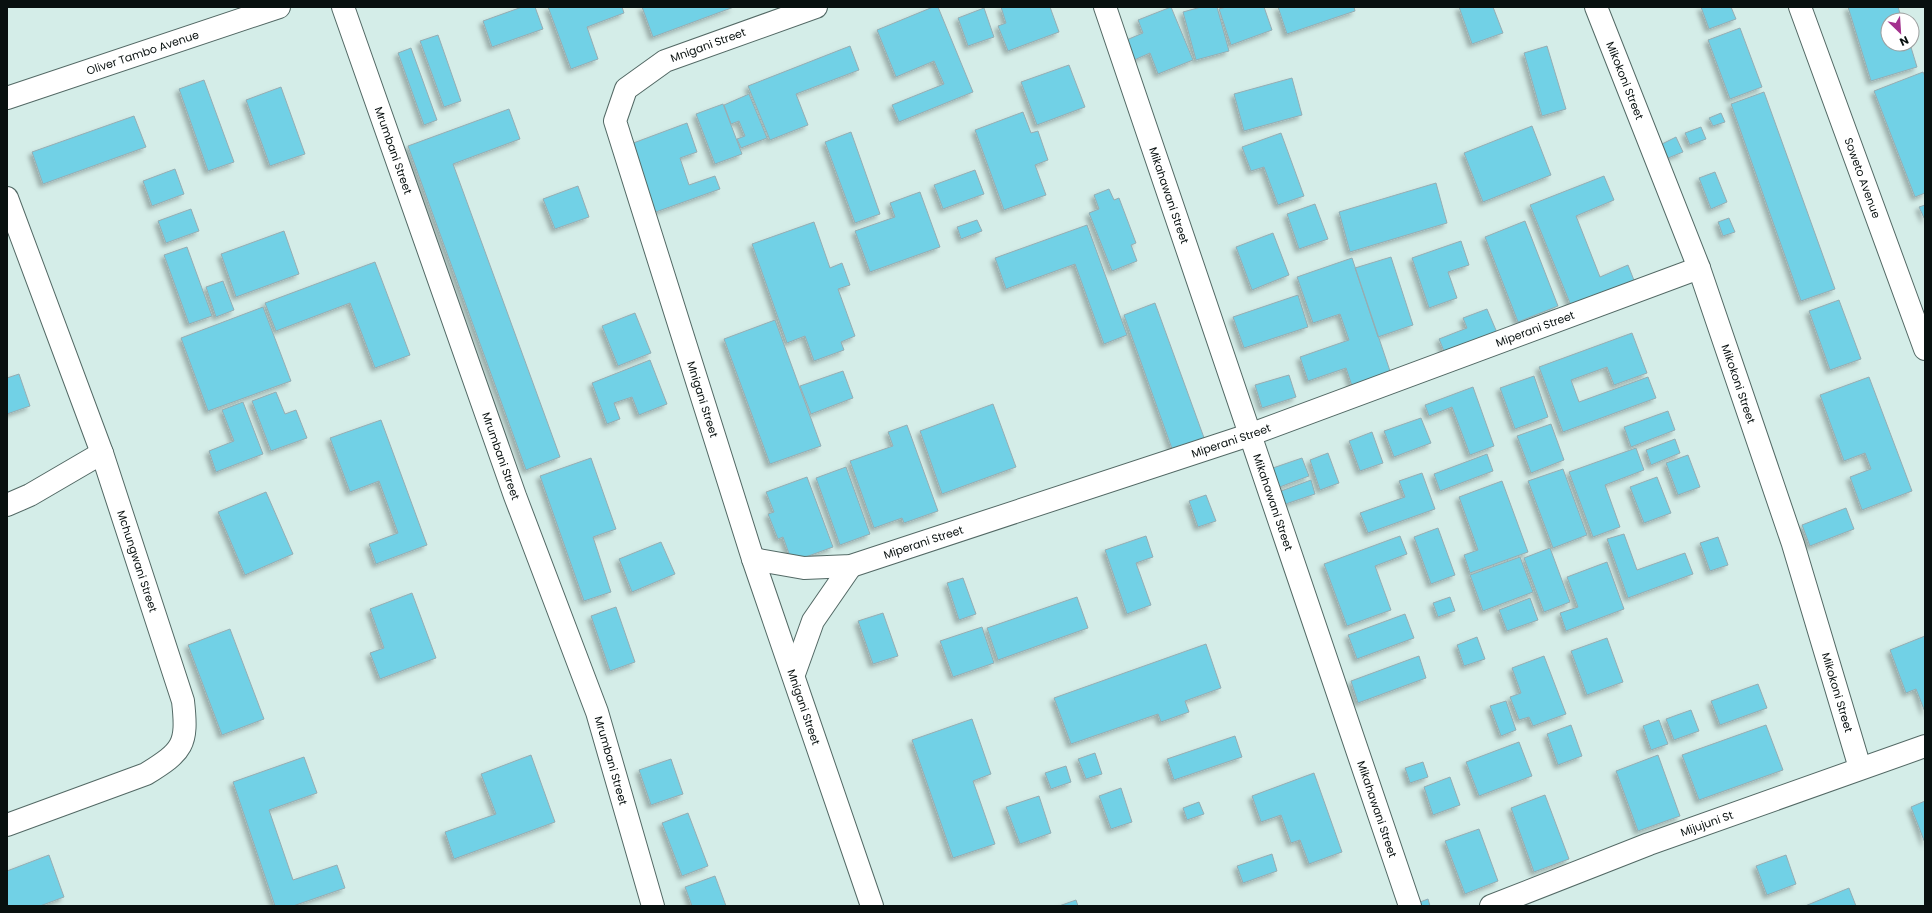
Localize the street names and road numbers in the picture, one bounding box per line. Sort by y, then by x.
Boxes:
street label: Mnigani Street [668,24,748,66]
street label: Oliver Tambo Avenue [84,26,201,79]
street label: Mikokoni Street [1602,39,1648,122]
street label: Mrumbani Street [371,104,416,196]
street label: Soweto Avenue [1840,135,1885,221]
street label: Mikahawani Street [1145,145,1193,246]
street label: Miperani Street [1493,307,1577,351]
street label: Mikokoni Street [1718,342,1759,426]
street label: Mnigani Street [683,359,722,439]
street label: Mrumbani Street [478,410,524,502]
street label: Miperani Street [1189,420,1273,461]
street label: Mikahawani Street [1249,452,1297,553]
street label: Mchungwani Street [113,508,161,614]
street label: Miperani Street [881,522,965,563]
street label: Mikokoni Street [1818,650,1857,734]
street label: Mnigani Street [783,667,824,747]
street label: Mrumbani Street [591,714,631,807]
street label: Mikahawani Street [1353,759,1401,860]
street label: Mijujuni St [1678,807,1735,840]

